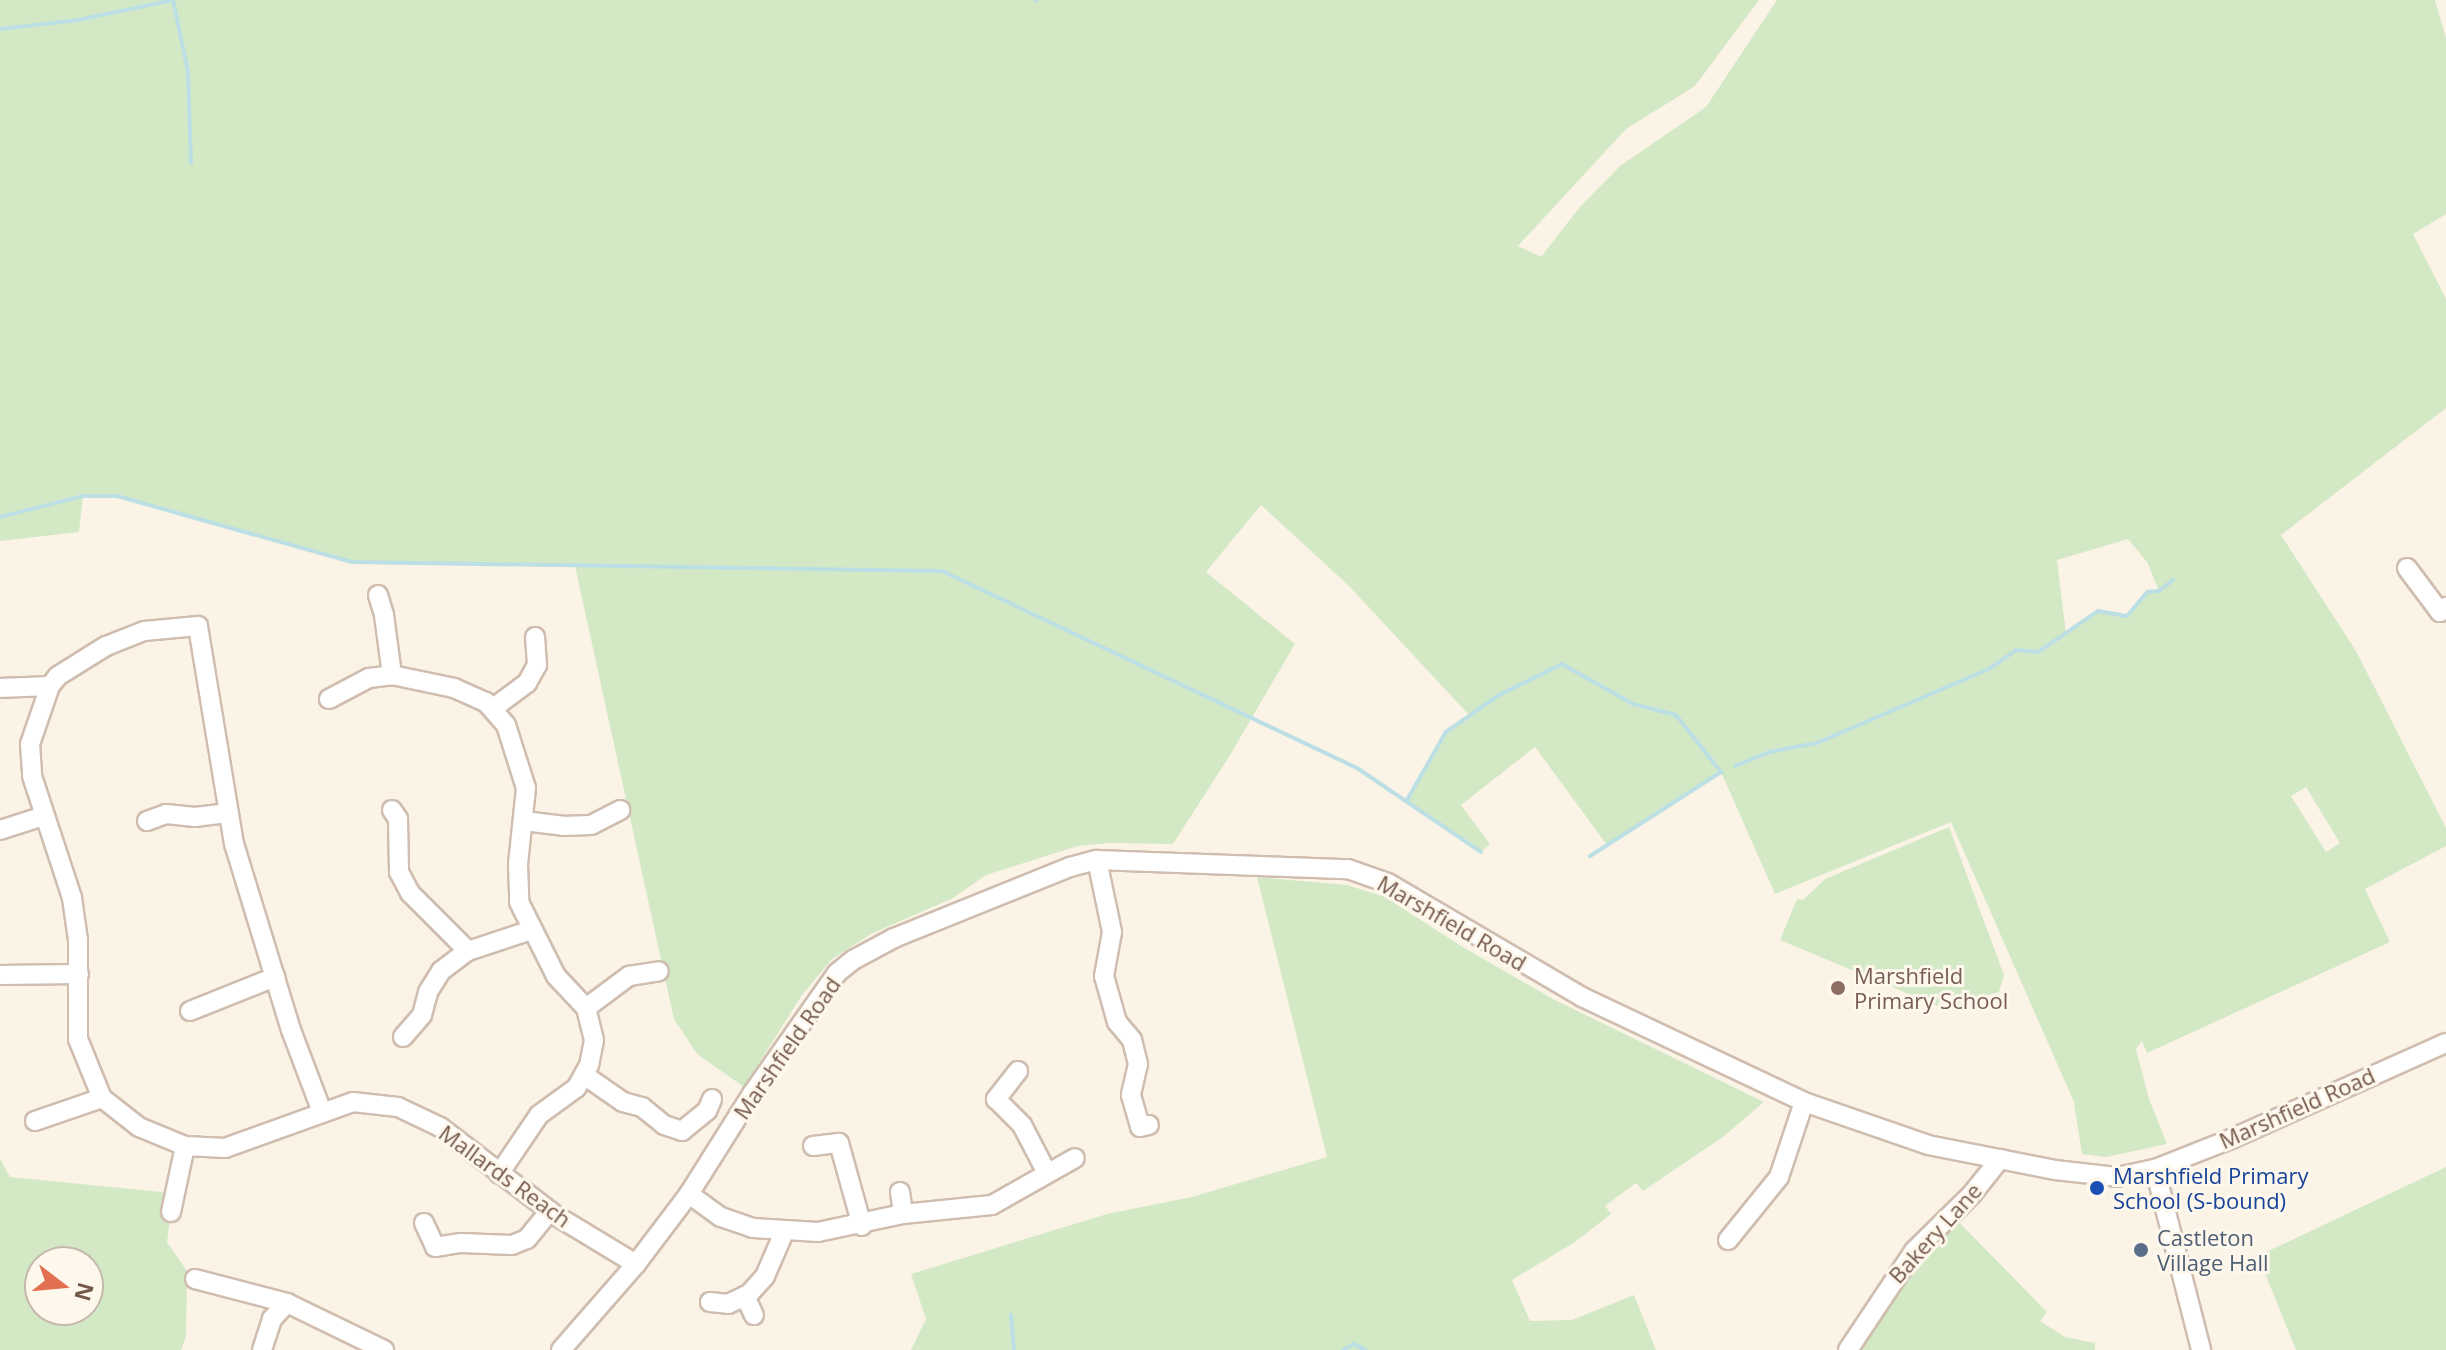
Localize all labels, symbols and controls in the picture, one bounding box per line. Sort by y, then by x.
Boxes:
street label: Marshfield Road [1373,870,1531,976]
place label: Marshfield Primary School [1854,962,2008,1014]
street label: Marshfield Road [728,972,846,1124]
marker: Marshfield Primary School [1829,979,1847,997]
street label: Marshfield Road [2215,1062,2379,1154]
street label: Mallards Reach [434,1119,576,1233]
place label: Marshfield Primary School (S-bound) [2113,1162,2308,1214]
street label: Bakery Lane [1883,1177,1987,1289]
marker: Marshfield Primary School (S-bound) [2088,1179,2106,1197]
place label: Castleton Village Hall [2157,1224,2269,1276]
marker: Castleton Village Hall [2132,1241,2150,1259]
north arrow [24,1246,104,1326]
text: N [68,1279,102,1305]

